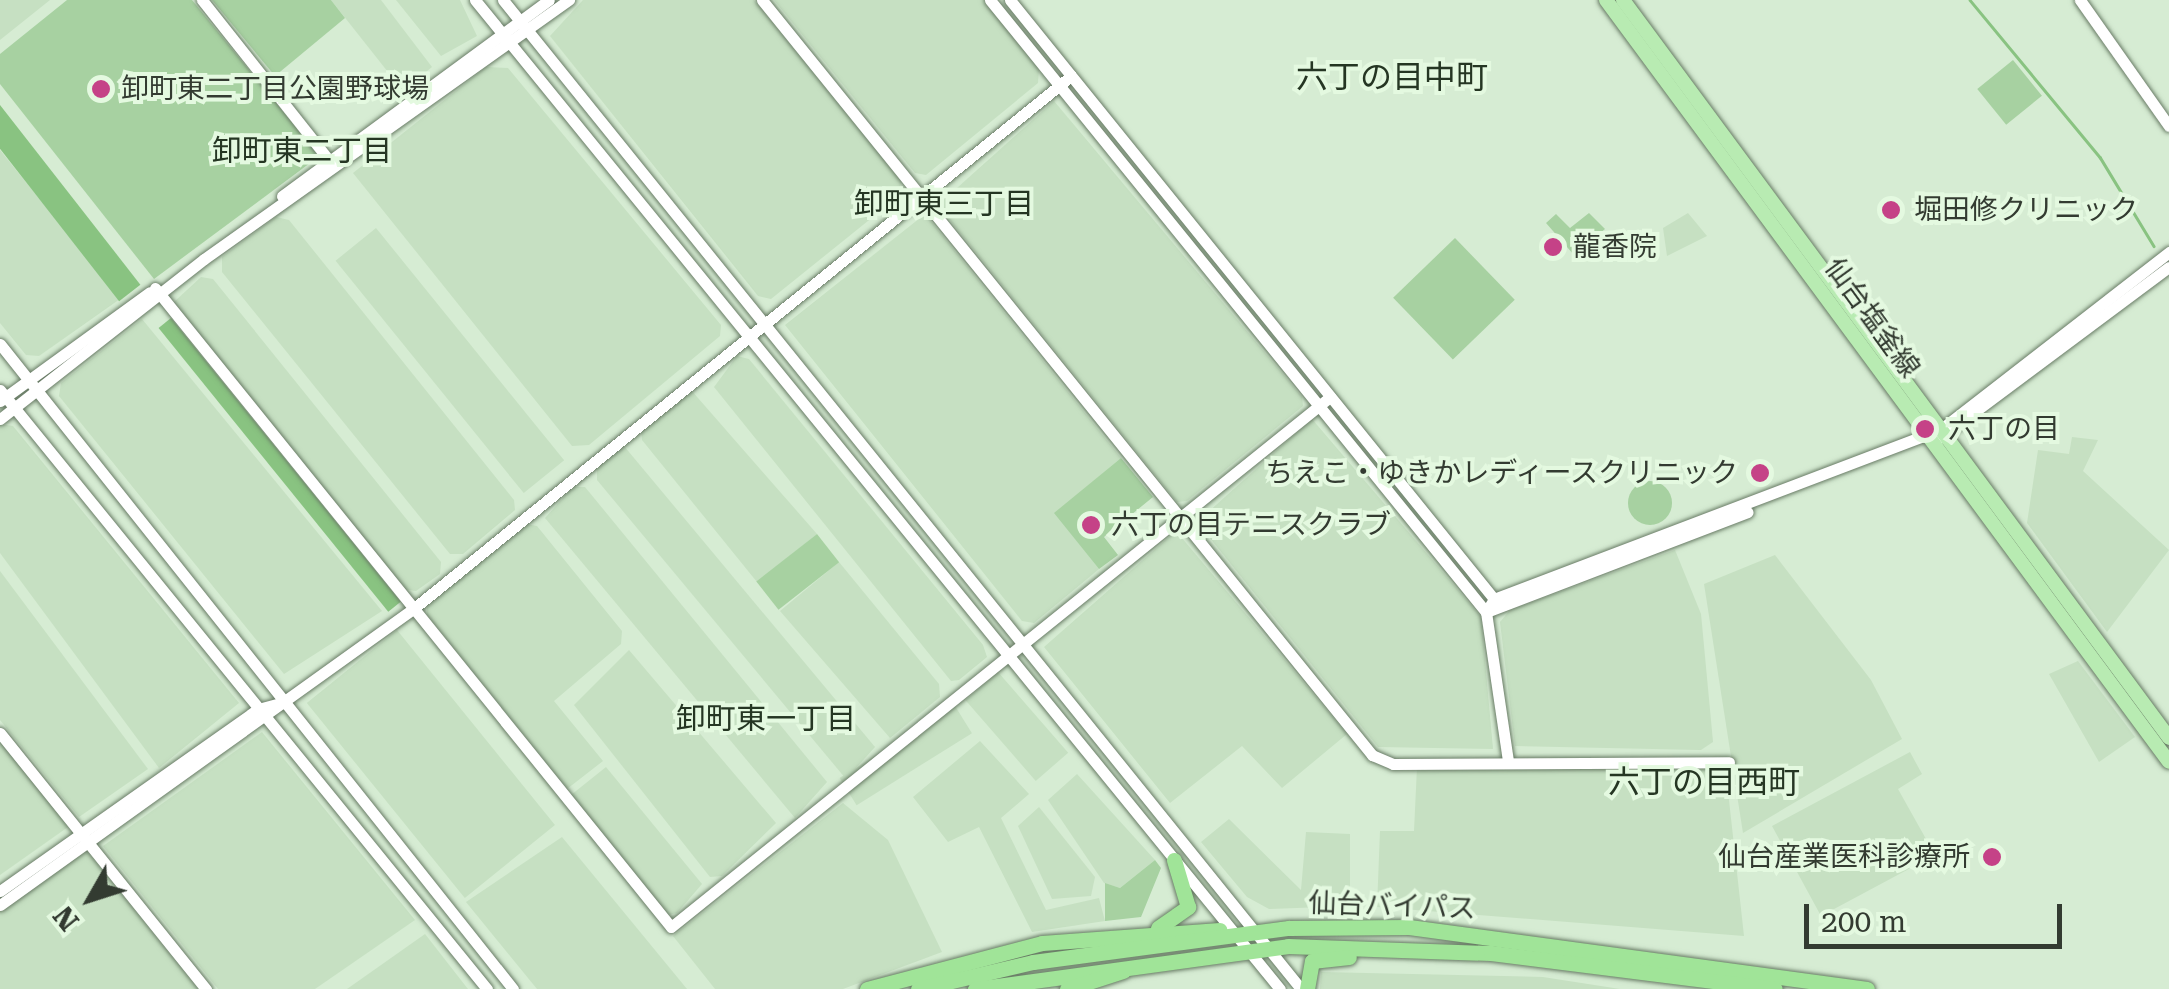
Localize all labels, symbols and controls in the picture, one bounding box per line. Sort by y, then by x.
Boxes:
district label: 六丁の目中町 [1296,58,1488,96]
place label: 卸町東二丁目公園野球場 [121,72,429,106]
marker: 卸町東二丁目公園野球場 [90,78,112,100]
district label: 卸町東二丁目 [212,133,392,169]
district label: 卸町東三丁目 [854,186,1034,222]
place label: 堀田修クリニック [1914,193,2138,227]
marker: 堀田修クリニック [1878,197,1904,223]
place label: 龍香院 [1573,230,1657,264]
marker: 龍香院 [1542,236,1564,258]
street label: 仙台塩釜線 [1817,251,1927,385]
place label: 六丁の目 [1948,412,2060,446]
marker: 六丁の目 [1912,416,1938,442]
place label: ちえこ・ゆきかレディースクリニック [1262,456,1738,490]
marker: ちえこ・ゆきかレディースクリニック [1747,460,1773,486]
place label: 六丁の目テニスクラブ [1111,508,1391,542]
marker: 六丁の目テニスクラブ [1080,514,1102,536]
district label: 卸町東一丁目 [676,701,856,737]
district label: 六丁の目西町 [1608,763,1800,801]
place label: 仙台産業医科診療所 [1718,840,1970,874]
marker: 仙台産業医科診療所 [1979,844,2005,870]
north arrow [40,849,140,949]
scale bar [1809,884,2066,946]
street label: 仙台バイパス [1307,886,1477,926]
text: N [47,899,86,937]
text: 200 m [1821,904,1906,939]

